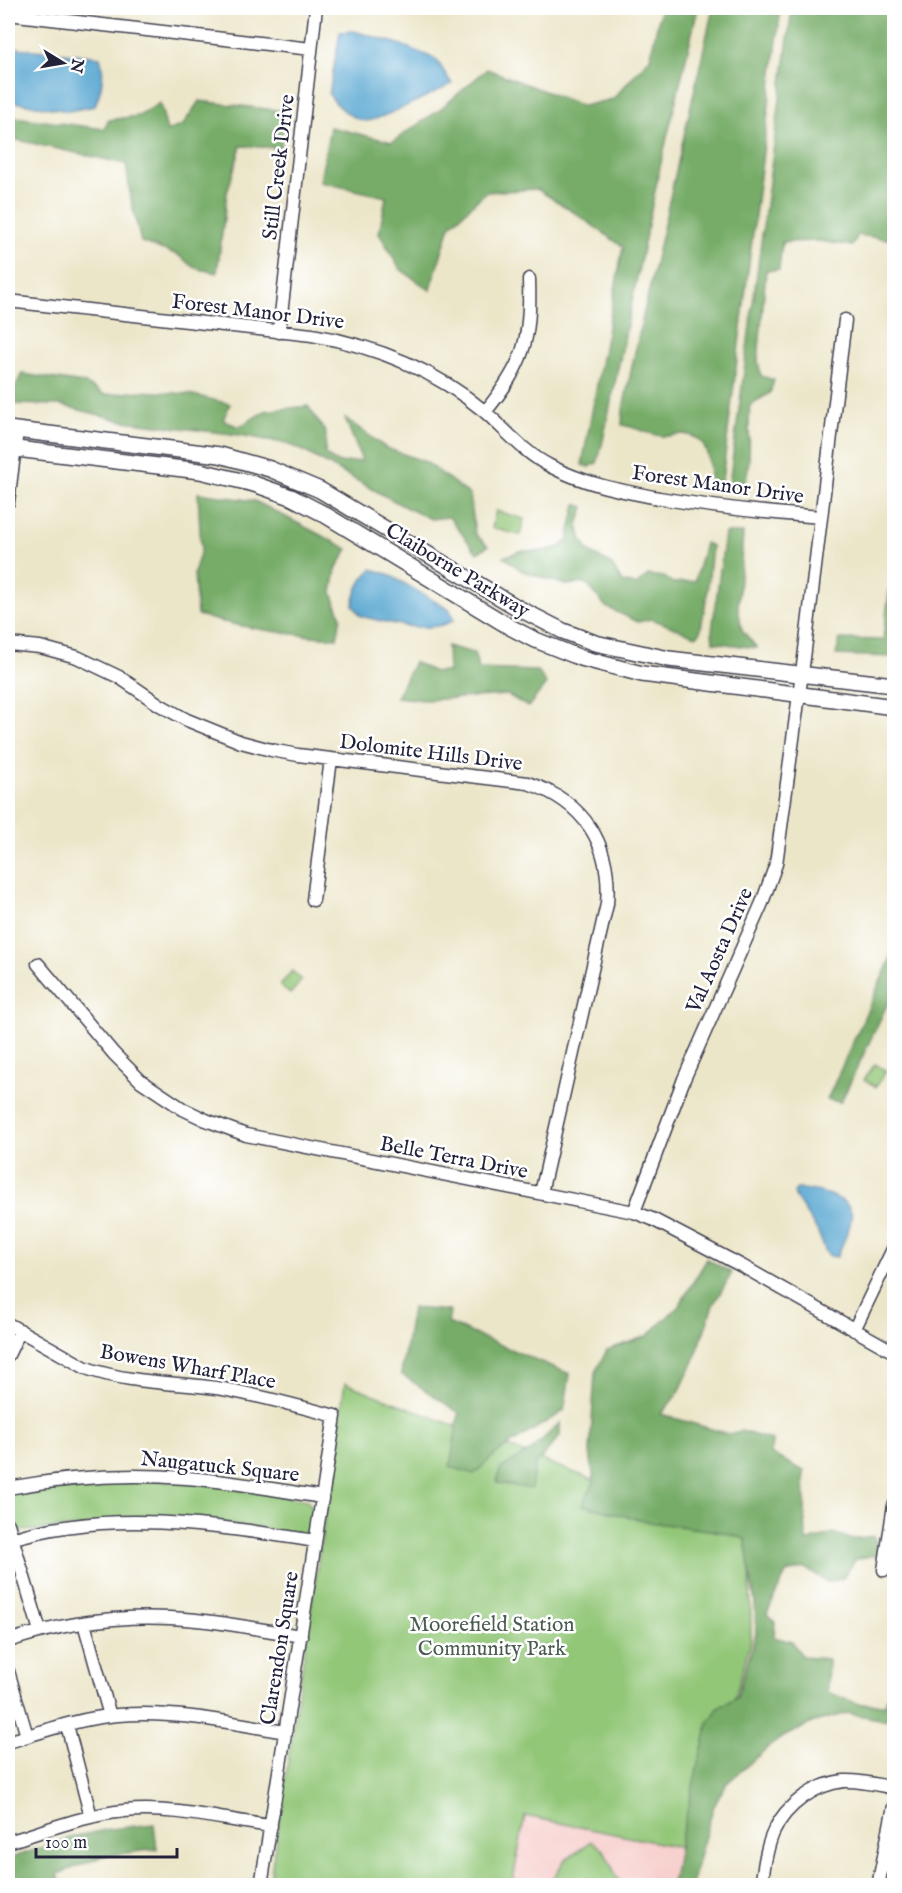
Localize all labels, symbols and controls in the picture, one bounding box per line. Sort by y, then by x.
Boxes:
north arrow [33,33,93,93]
text: N [65,56,87,74]
street label: Still Creek Drive [257,93,302,241]
street label: Forest Manor Drive [170,289,346,336]
street label: Forest Manor Drive [630,460,806,511]
street label: Claiborne Parkway [380,518,535,625]
street label: Dolomite Hills Drive [338,729,524,778]
street label: Val Aosta Drive [680,883,760,1018]
street label: Belle Terra Drive [377,1131,530,1186]
street label: Bowens Wharf Place [98,1339,278,1396]
street label: Naugatuck Square [139,1446,301,1489]
street label: Clarendon Square [255,1569,306,1727]
park label: Moorefield Station Community Park [410,1612,574,1663]
scale bar [36,1821,177,1859]
text: 100 m [45,1832,87,1855]

